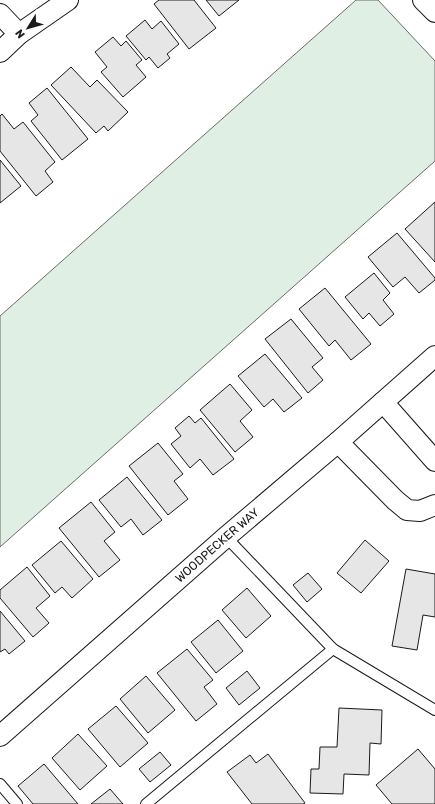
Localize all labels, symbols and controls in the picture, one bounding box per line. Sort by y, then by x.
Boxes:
north arrow [8,8,48,48]
text: N [13,27,28,41]
street label: WOODPECKER WAY [172,505,262,585]

